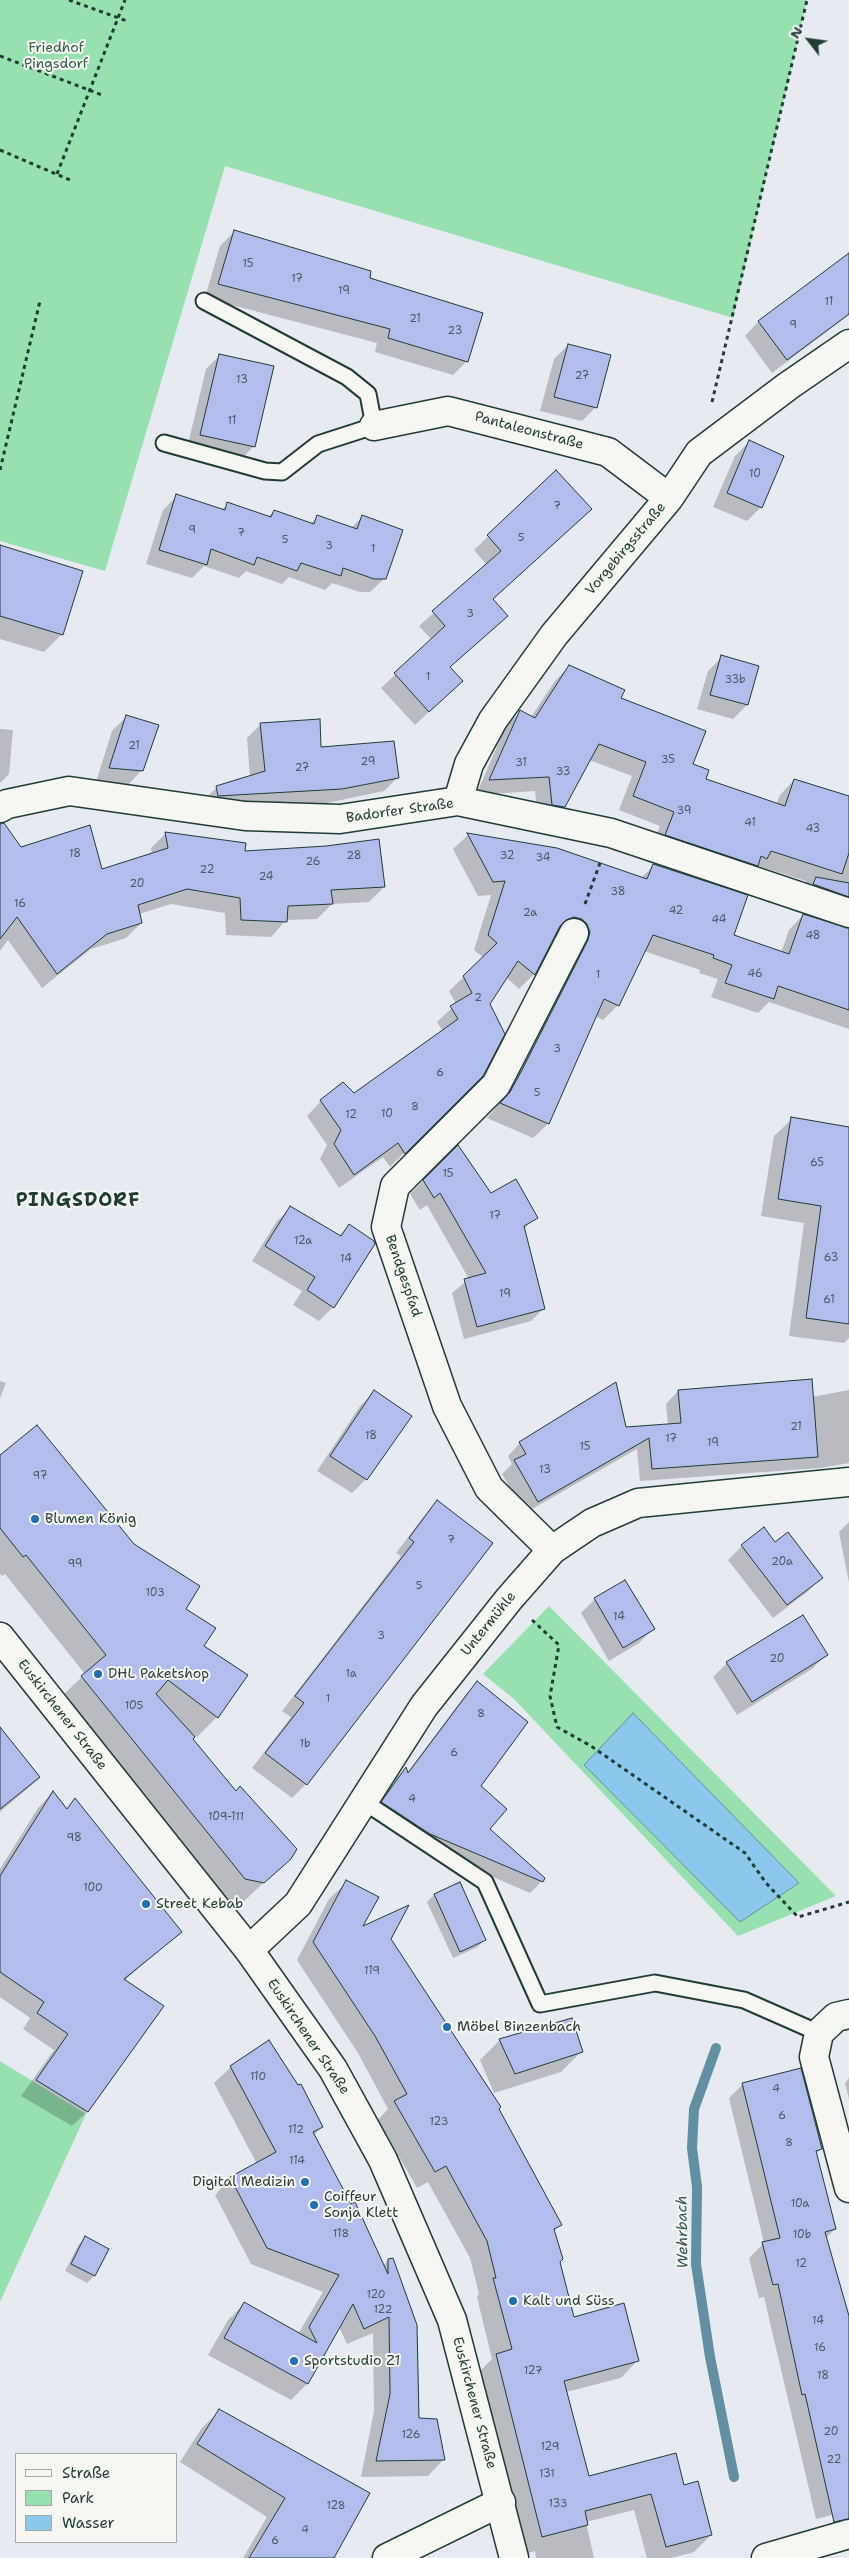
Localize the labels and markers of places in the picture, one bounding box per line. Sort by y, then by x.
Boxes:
place label: Blumen König [45,1511,136,1527]
marker: Blumen König [29,1513,41,1525]
place label: DHL Paketshop [108,1666,209,1682]
marker: DHL Paketshop [92,1668,104,1680]
place label: Street Kebab [156,1896,243,1912]
marker: Street Kebab [140,1898,152,1910]
place label: Möbel Binzenbach [457,2019,581,2035]
marker: Möbel Binzenbach [441,2021,453,2033]
place label: Digital Medizin [192,2174,295,2190]
marker: Digital Medizin [299,2176,311,2188]
place label: Coiffeur Sonja Klett [324,2189,398,2222]
marker: Coiffeur Sonja Klett [308,2199,320,2211]
place label: Kalt und Süss [523,2293,615,2309]
marker: Kalt und Süss [507,2295,519,2307]
place label: Sportstudio Z1 [304,2353,400,2369]
marker: Sportstudio Z1 [288,2355,300,2367]

